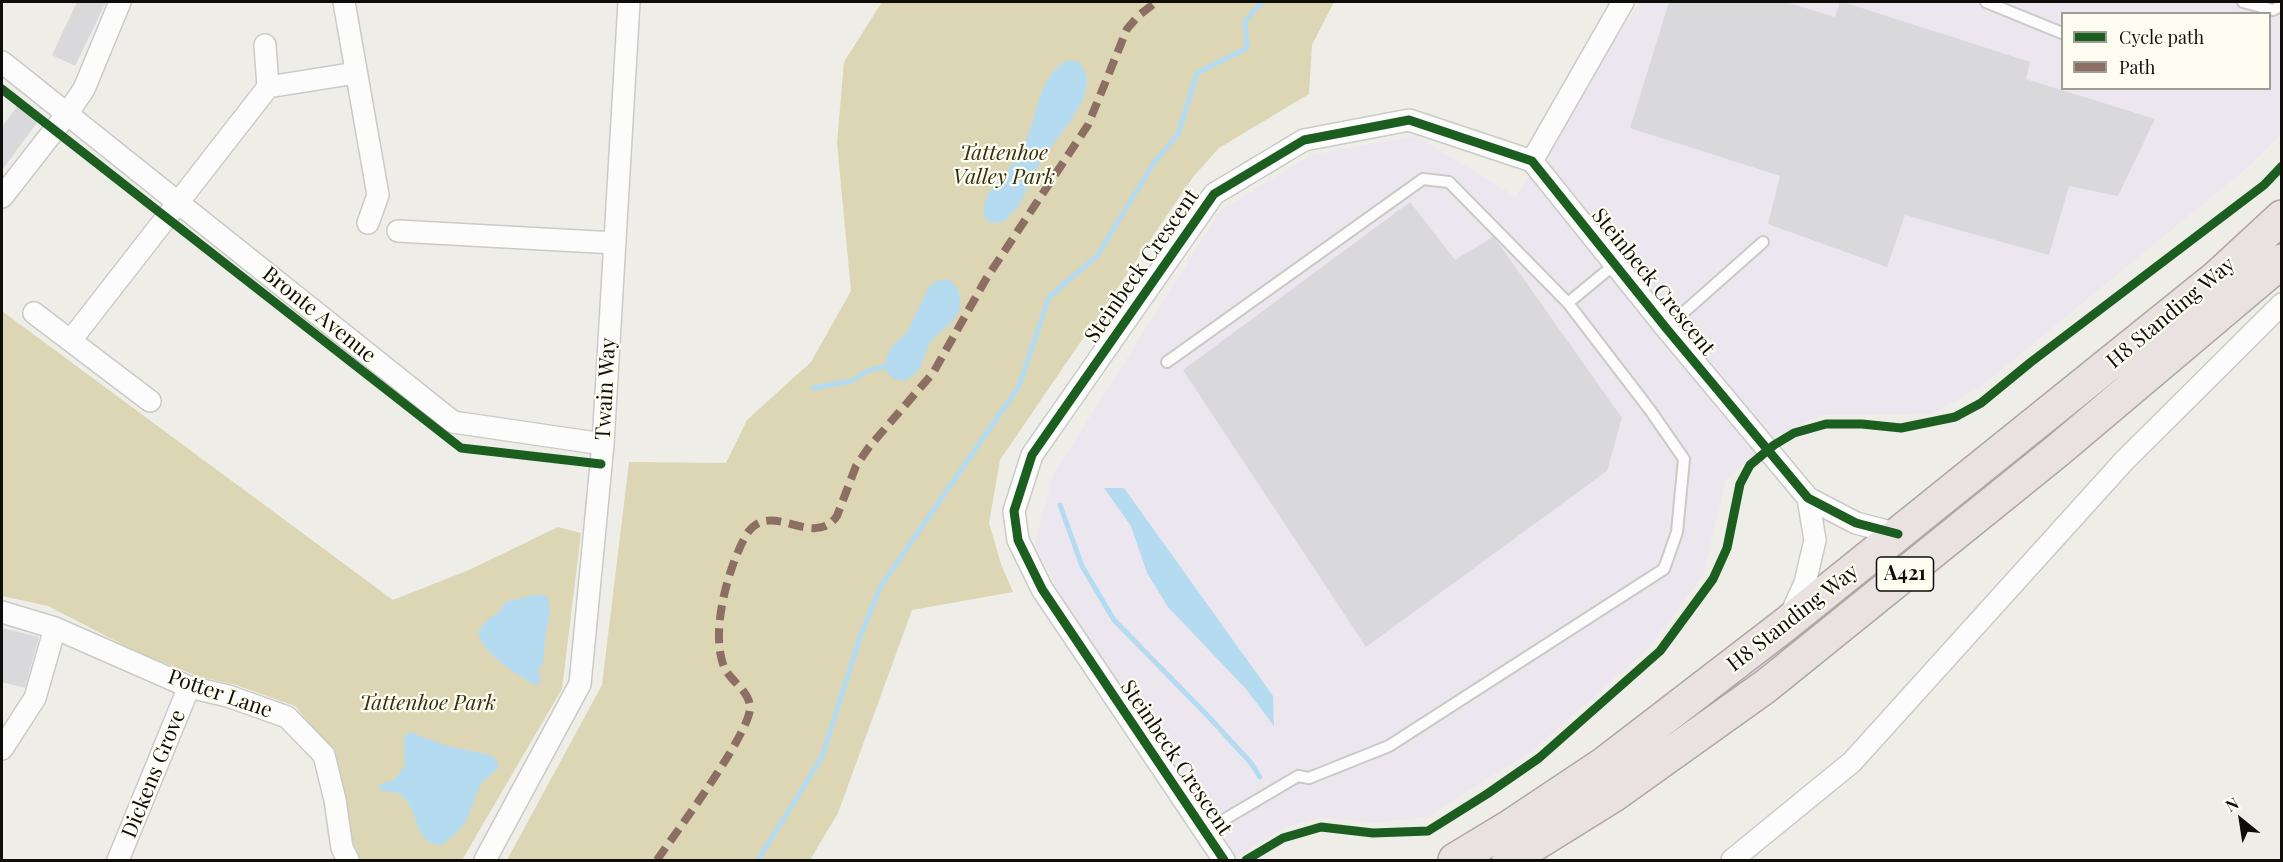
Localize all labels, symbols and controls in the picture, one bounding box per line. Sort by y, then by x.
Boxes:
legend [2061,12,2271,90]
text: Cycle path [2119,25,2204,49]
text: Path [2119,55,2155,79]
park label: Tattenhoe Valley Park [953,140,1055,190]
street label: Steinbeck Crescent [1080,184,1204,348]
street label: Steinbeck Crescent [1586,203,1720,361]
street label: H8 Standing Way [2102,252,2240,374]
street label: Bronte Avenue [257,262,381,368]
street label: Twain Way [591,337,621,441]
road number: A421 [1876,557,1934,591]
street label: H8 Standing Way [1722,559,1864,677]
street label: Potter Lane [164,664,276,724]
street label: Steinbeck Crescent [1115,676,1237,840]
park label: Tattenhoe Park [360,690,496,716]
street label: Dickens Grove [117,706,191,842]
north arrow [2211,790,2271,850]
text: N [2221,792,2242,816]

